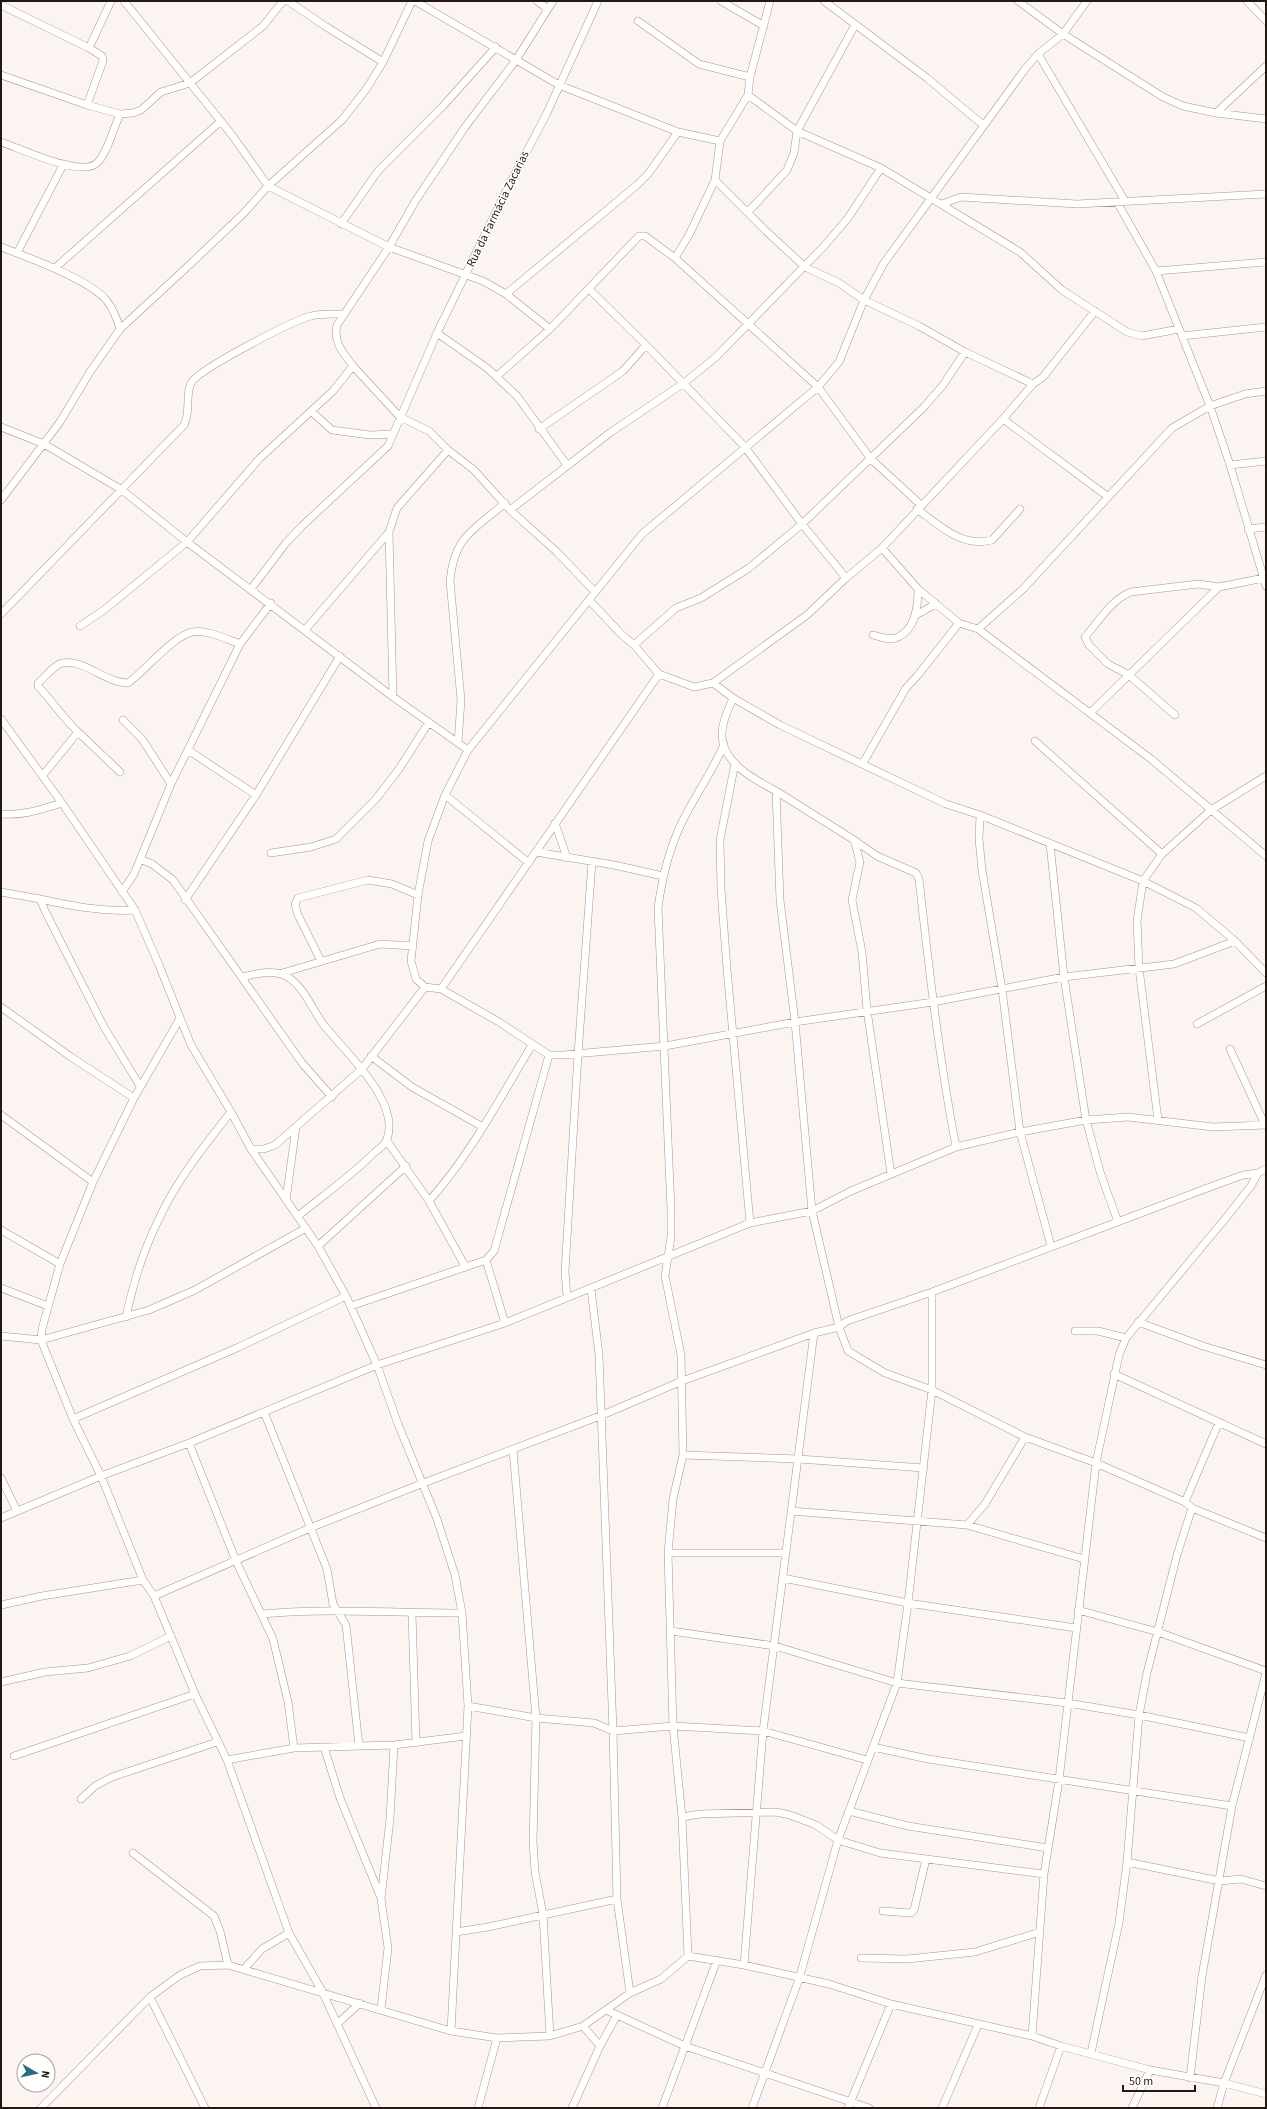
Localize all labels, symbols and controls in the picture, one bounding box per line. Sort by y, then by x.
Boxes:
street label: Rua da Farmácia Zacarias [462,148,534,270]
north arrow [16,2053,56,2093]
scale bar [1123,2067,1195,2093]
text: N [37,2070,53,2079]
text: 50 m [1129,2073,1153,2090]

